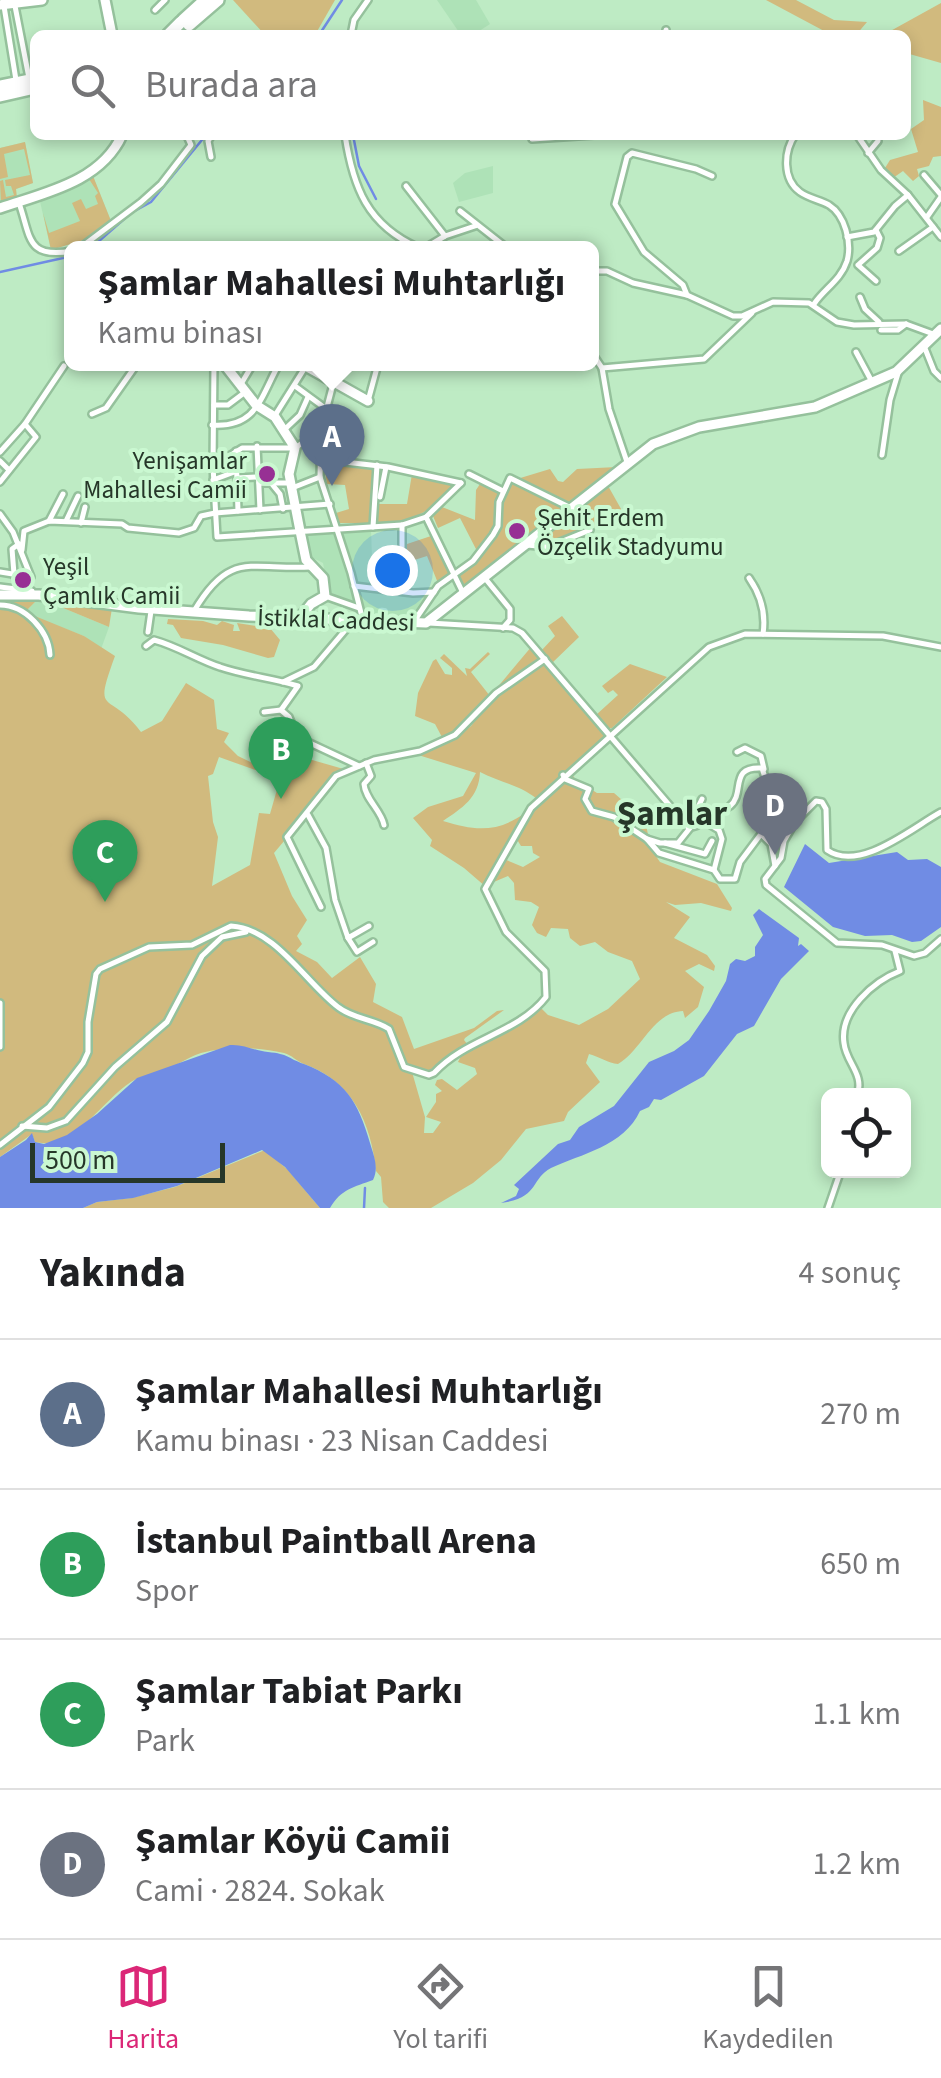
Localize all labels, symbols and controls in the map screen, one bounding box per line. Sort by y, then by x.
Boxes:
search box [30,30,911,140]
icon: search [65,58,120,113]
text: Burada ara [145,58,318,112]
popup [64,241,599,371]
text: Şamlar Mahallesi Muhtarlığı [98,256,565,310]
text: Kamu binası [98,310,263,356]
pin: A [300,404,364,486]
place label: Yenişamlar Mahallesi Camii [83,443,247,508]
marker: Yenişamlar Mahallesi Camii [256,463,278,485]
place label: Şehit Erdem Özçelik Stadyumu [537,500,724,565]
marker: Şehit Erdem Özçelik Stadyumu [506,520,528,542]
your location [367,545,418,596]
place label: Yeşil Çamlık Camii [42,549,180,614]
marker: Yeşil Çamlık Camii [12,569,34,591]
street label: İstiklal Caddesi [257,599,415,641]
pin: B [248,716,314,799]
pin: D [742,772,808,855]
district label: Şamlar [617,789,727,839]
pin: C [72,820,138,902]
map controls [821,1088,911,1178]
button: locate [821,1088,911,1178]
scale bar [30,1138,225,1182]
text: 500 m [45,1140,116,1180]
text: Yakında [40,1243,186,1303]
text: 4 sonuç [798,1250,901,1296]
text: Şamlar Mahallesi Muhtarlığı [135,1364,603,1418]
text: A [63,1391,82,1437]
text: 270 m [820,1391,901,1437]
text: Kamu binası · 23 Nisan Caddesi [135,1418,549,1464]
text: İstanbul Paintball Arena [135,1514,537,1568]
text: B [63,1541,82,1587]
text: 650 m [820,1541,901,1587]
text: Spor [135,1568,198,1614]
text: Şamlar Tabiat Parkı [135,1664,463,1718]
text: C [63,1691,82,1737]
text: 1.1 km [812,1691,901,1737]
text: Park [135,1718,195,1764]
text: Şamlar Köyü Camii [135,1814,451,1868]
text: D [62,1841,83,1887]
text: 1.2 km [812,1841,901,1887]
text: Cami · 2824. Sokak [135,1868,384,1914]
tab: Harita [107,1959,179,2059]
tab: Yol tarifi [393,1959,488,2059]
tab: Kaydedilen [702,1959,834,2059]

